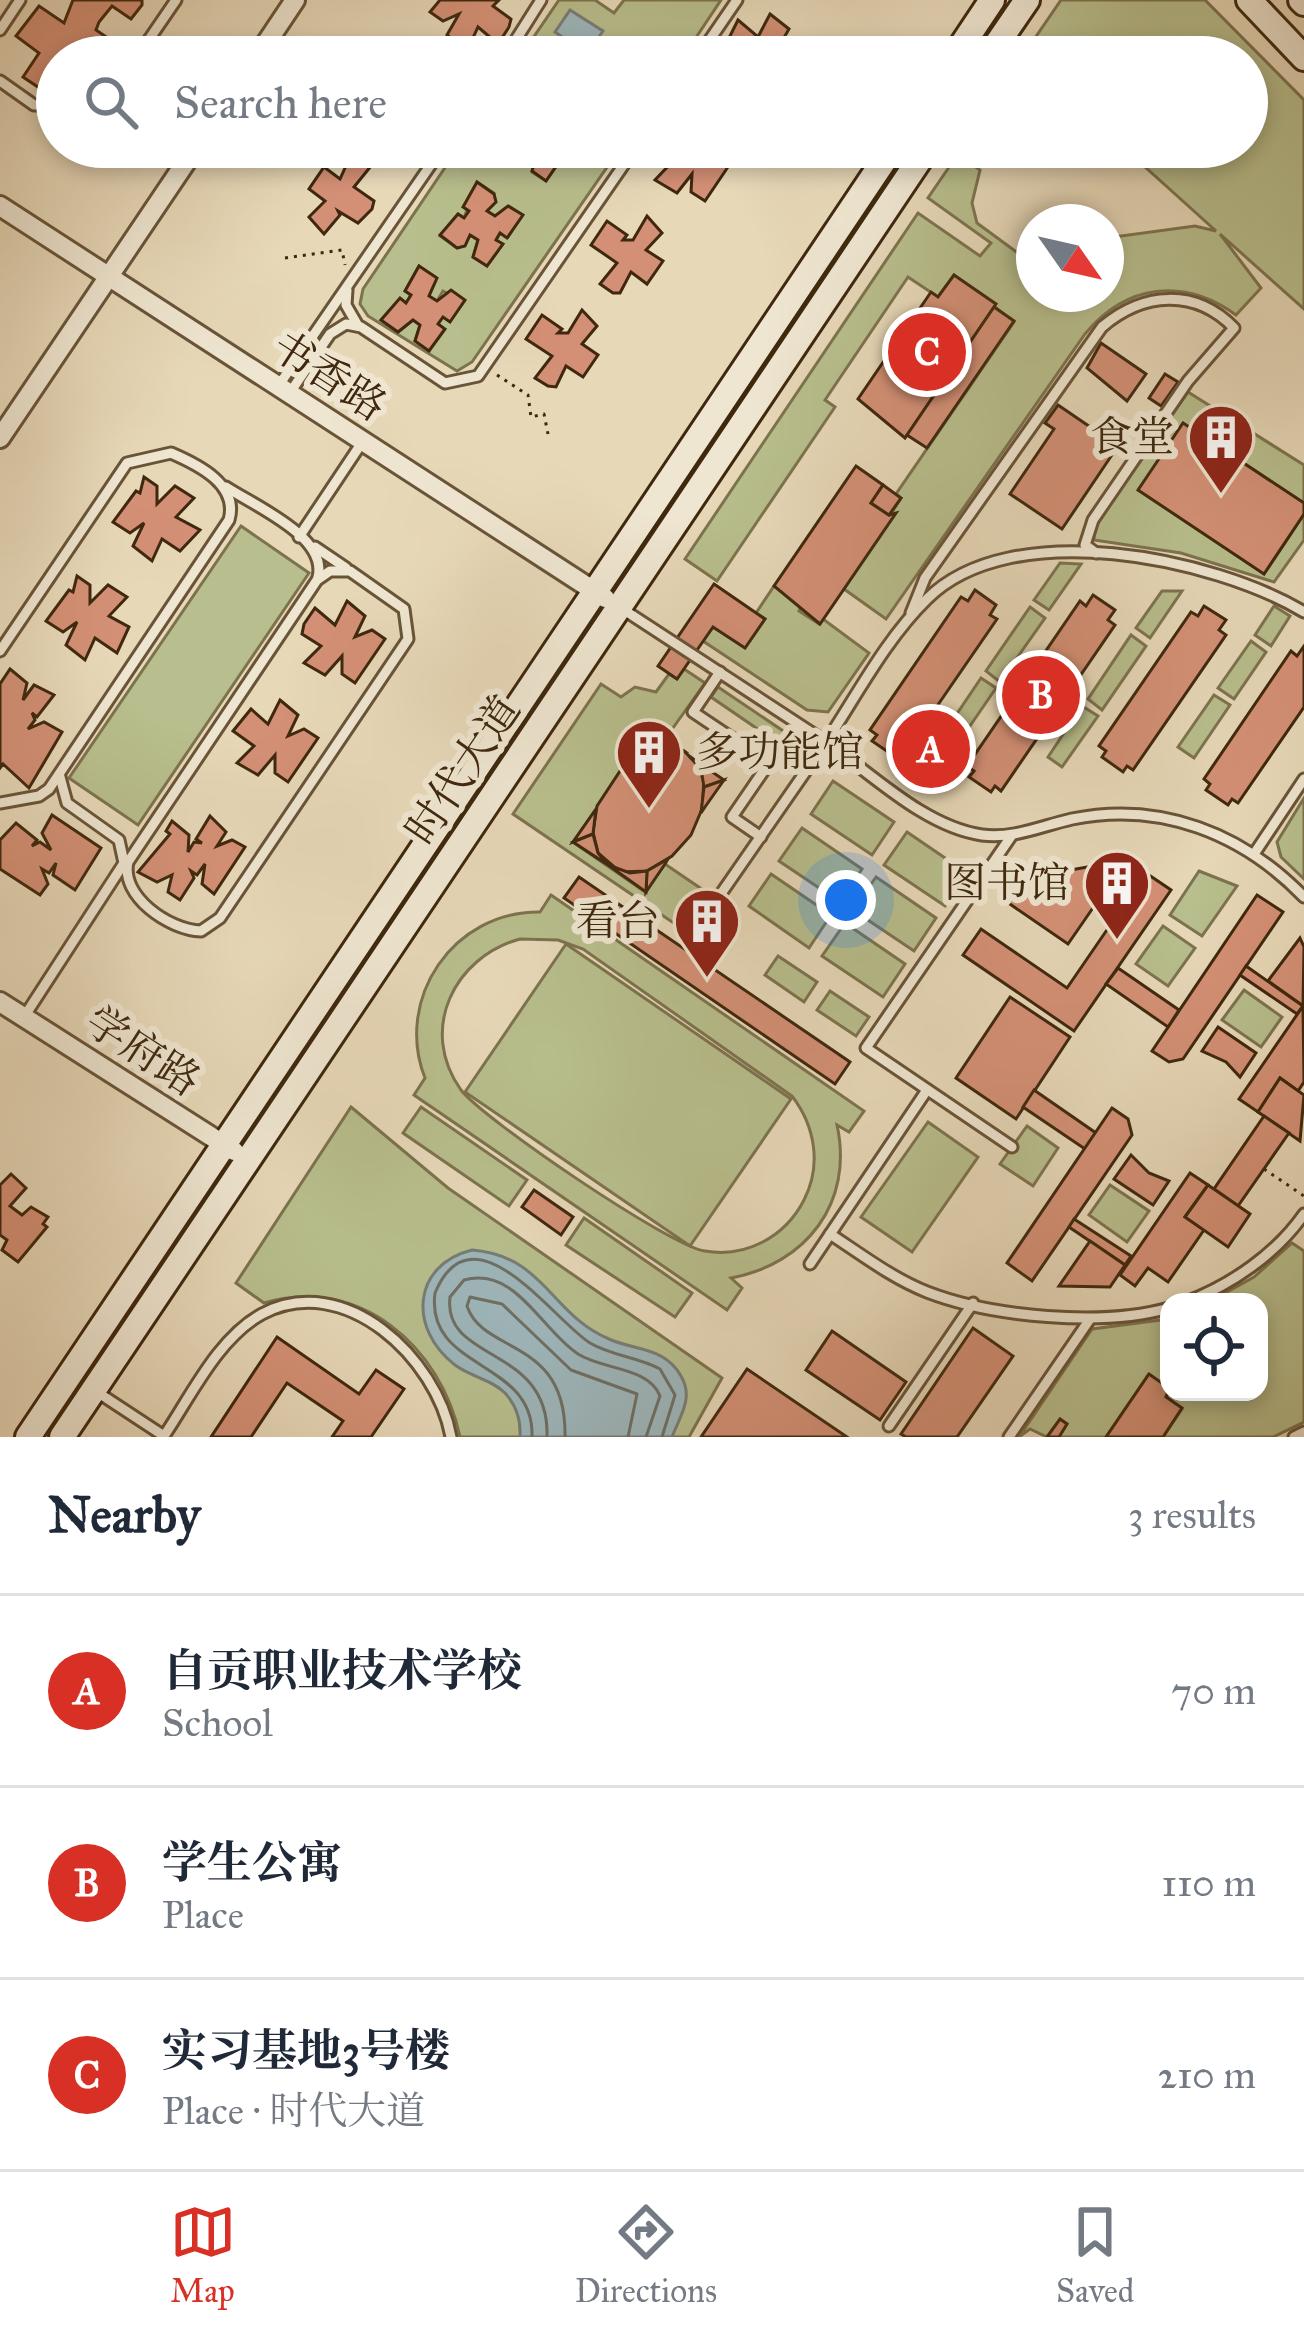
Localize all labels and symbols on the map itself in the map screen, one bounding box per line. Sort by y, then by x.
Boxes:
north arrow [1016,204,1124,312]
pin: C [888,307,966,397]
street label: 书香路 [262,320,396,432]
building icon: 食堂 [1186,402,1256,496]
place label: 食堂 [1090,411,1174,463]
pin: B [1002,650,1080,740]
street label: 时代大道 [394,686,532,854]
pin: A [892,704,970,794]
building icon: 多功能馆 [614,717,684,811]
place label: 多功能馆 [696,726,864,778]
building icon: 图书馆 [1082,848,1152,942]
place label: 图书馆 [944,857,1070,909]
your location [816,870,876,930]
building icon: 看台 [672,886,742,980]
place label: 看台 [576,895,660,947]
street label: 学府路 [76,995,210,1107]

